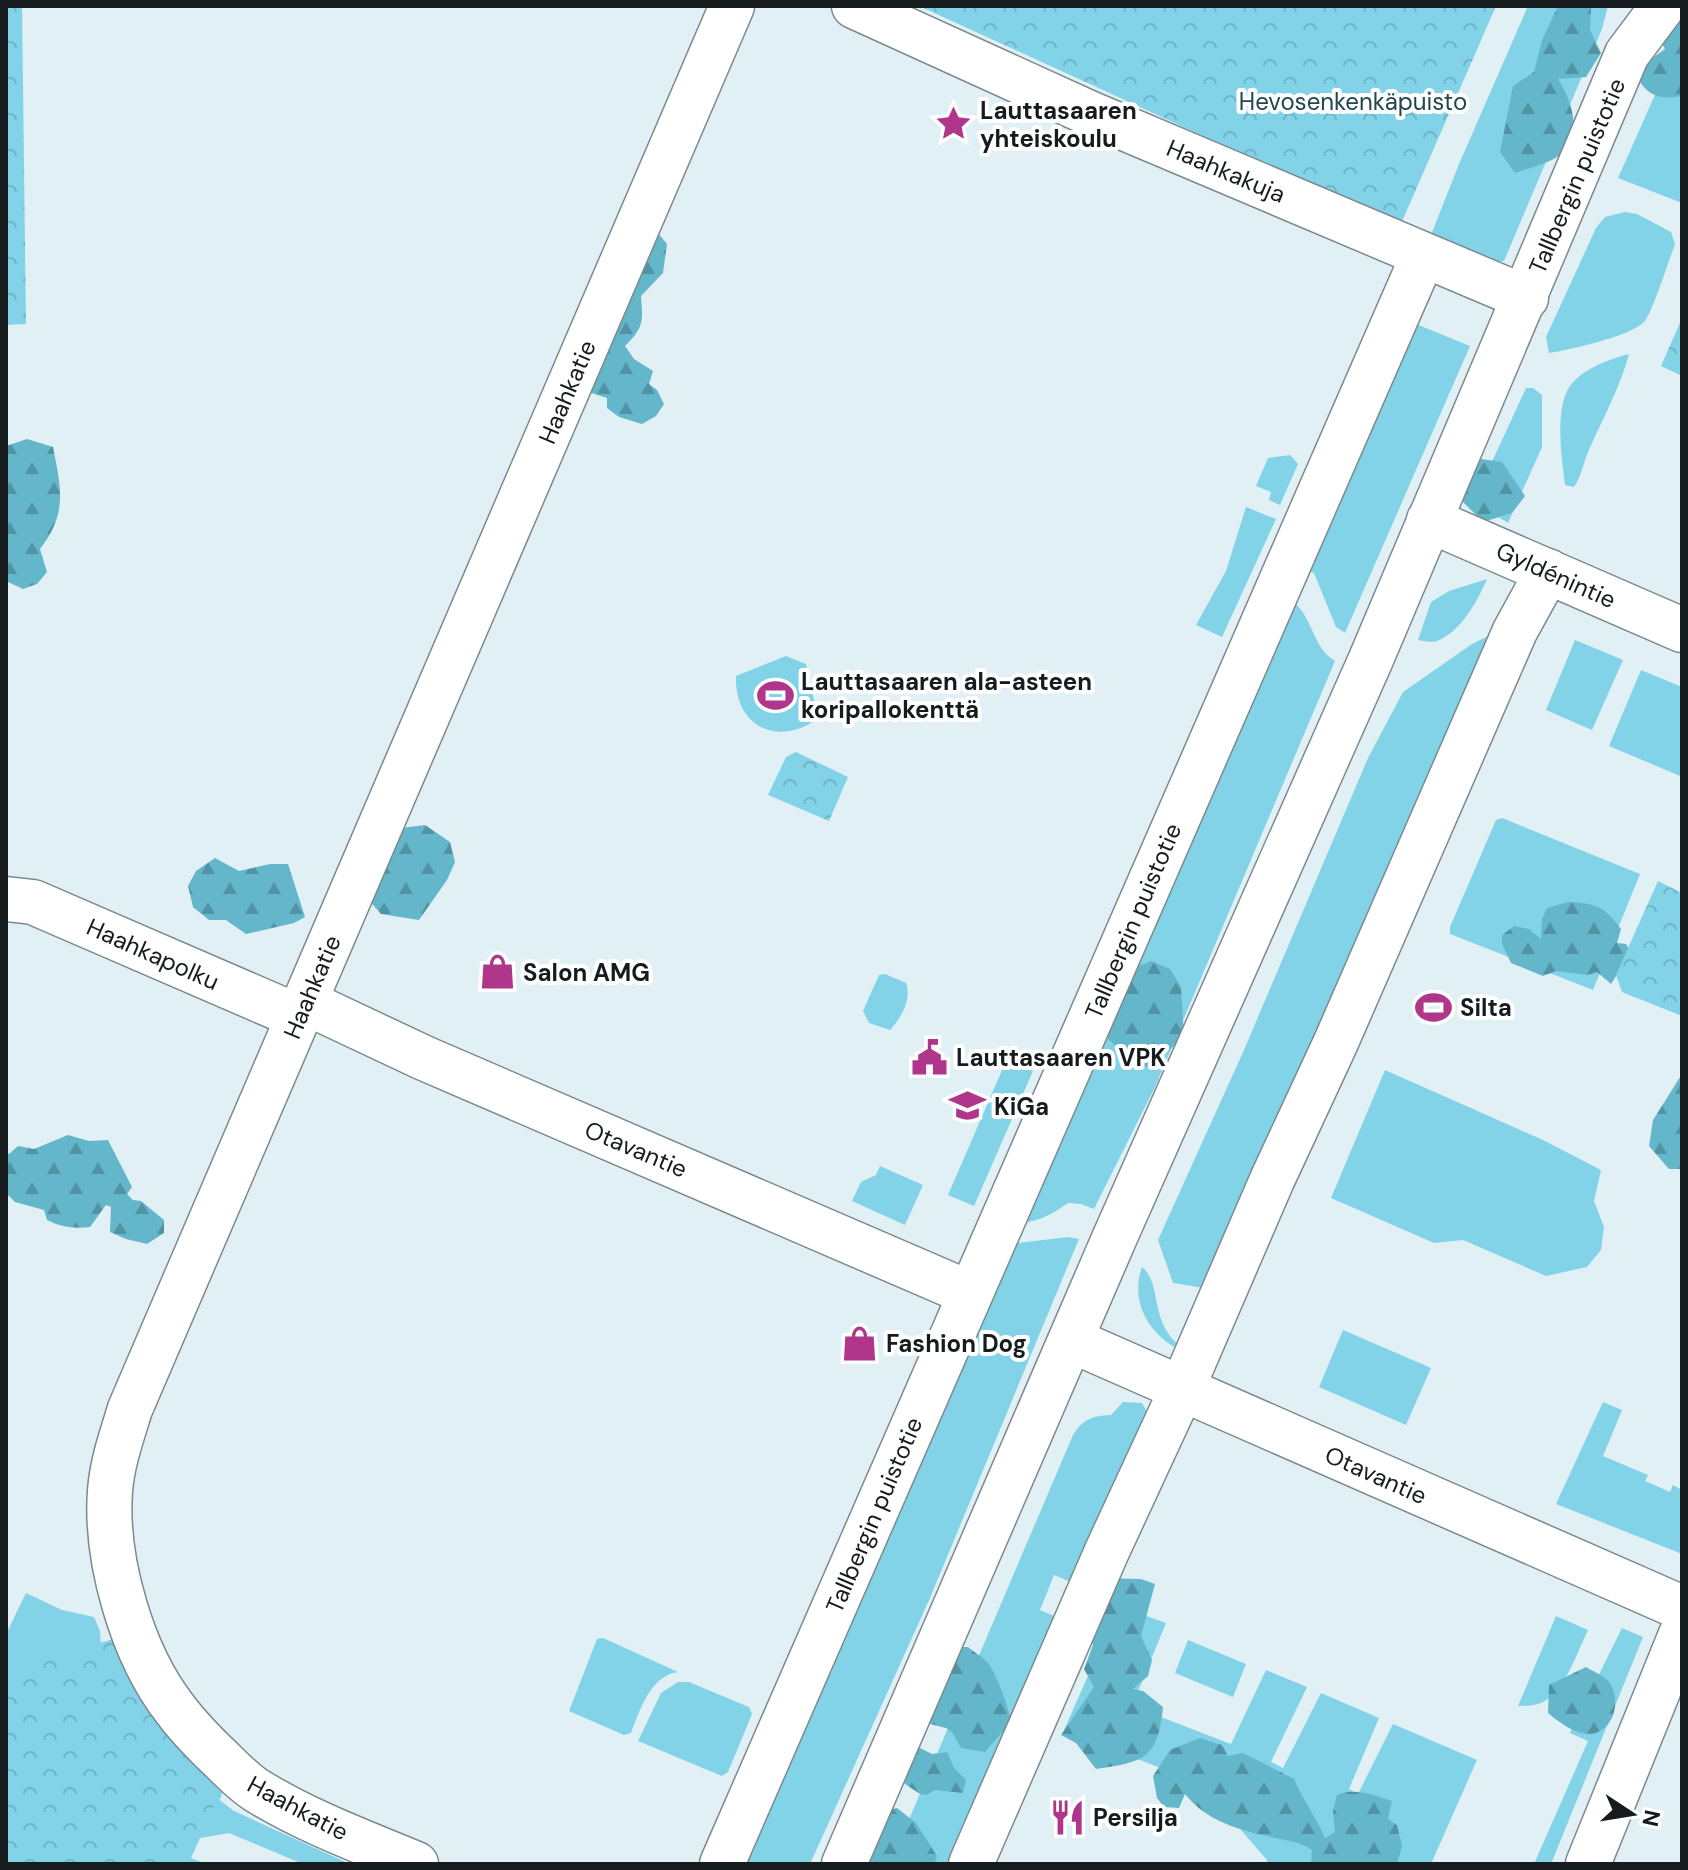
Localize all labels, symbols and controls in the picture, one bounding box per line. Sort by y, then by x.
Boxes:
street label: Tallbergin puistotie [1522,73,1632,279]
park label: Hevosenkenkäpuisto [1239,86,1467,117]
place label: Lauttasaaren yhteiskoulu [980,95,1137,154]
place icon: Lauttasaaren yhteiskoulu [935,105,973,143]
street label: Haahkakuja [1162,132,1290,210]
street label: Haahkatie [531,335,603,449]
street label: Gyldénintie [1491,535,1621,615]
place label: Lauttasaaren ala-asteen koripallokenttä [801,666,1092,725]
sports icon: Lauttasaaren ala-asteen koripallokenttä [756,676,794,714]
street label: Tallbergin puistotie [1078,818,1188,1024]
street label: Haahkapolku [82,911,224,997]
street label: Haahkatie [276,930,348,1044]
shop icon: Salon AMG [478,953,516,991]
place label: Salon AMG [523,957,650,988]
sports icon: Silta [1415,988,1453,1026]
place label: Silta [1460,992,1512,1023]
public building icon: Lauttasaaren VPK [911,1038,949,1076]
place label: Lauttasaaren VPK [956,1042,1166,1073]
school or university icon: KiGa [949,1087,987,1125]
place label: KiGa [994,1091,1049,1122]
street label: Otavantie [580,1114,692,1184]
shop icon: Fashion Dog [841,1324,879,1362]
place label: Fashion Dog [886,1328,1027,1359]
street label: Tallbergin puistotie [819,1412,929,1618]
street label: Otavantie [1320,1439,1432,1511]
street label: Haahkatie [242,1769,354,1847]
north arrow [1592,1774,1672,1854]
restaurant icon: Persilja [1048,1798,1086,1836]
place label: Persilja [1093,1802,1178,1833]
text: N [1635,1807,1667,1829]

